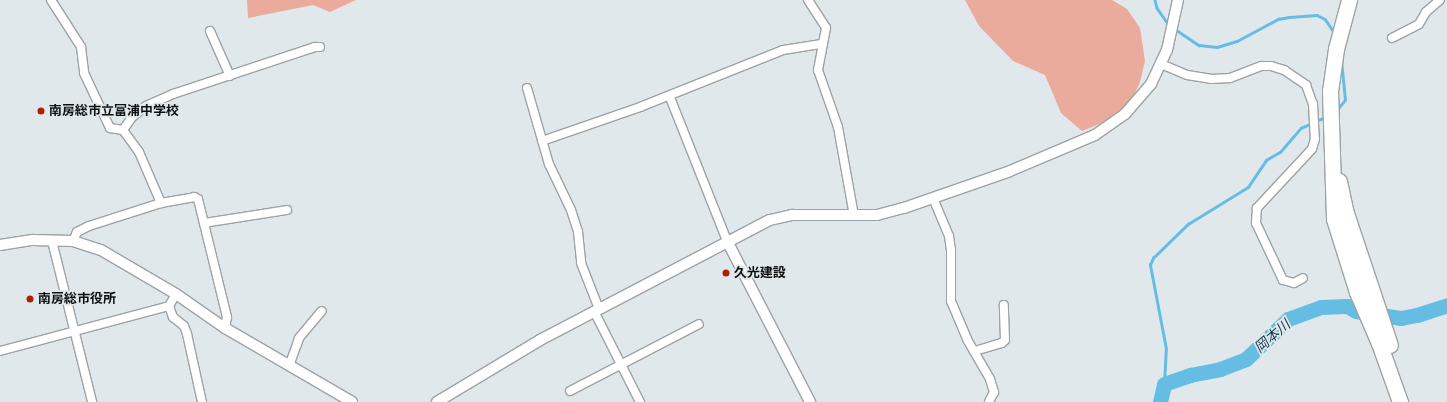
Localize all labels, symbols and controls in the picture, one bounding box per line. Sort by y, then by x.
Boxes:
place label: 南房総市立富浦中学校 [49,103,179,119]
marker: 南房総市立富浦中学校 [36,106,46,116]
place label: 久光建設 [734,265,786,281]
marker: 久光建設 [721,268,731,278]
place label: 南房総市役所 [38,291,116,307]
marker: 南房総市役所 [25,294,35,304]
water label: 岡本川 [1251,316,1293,356]

